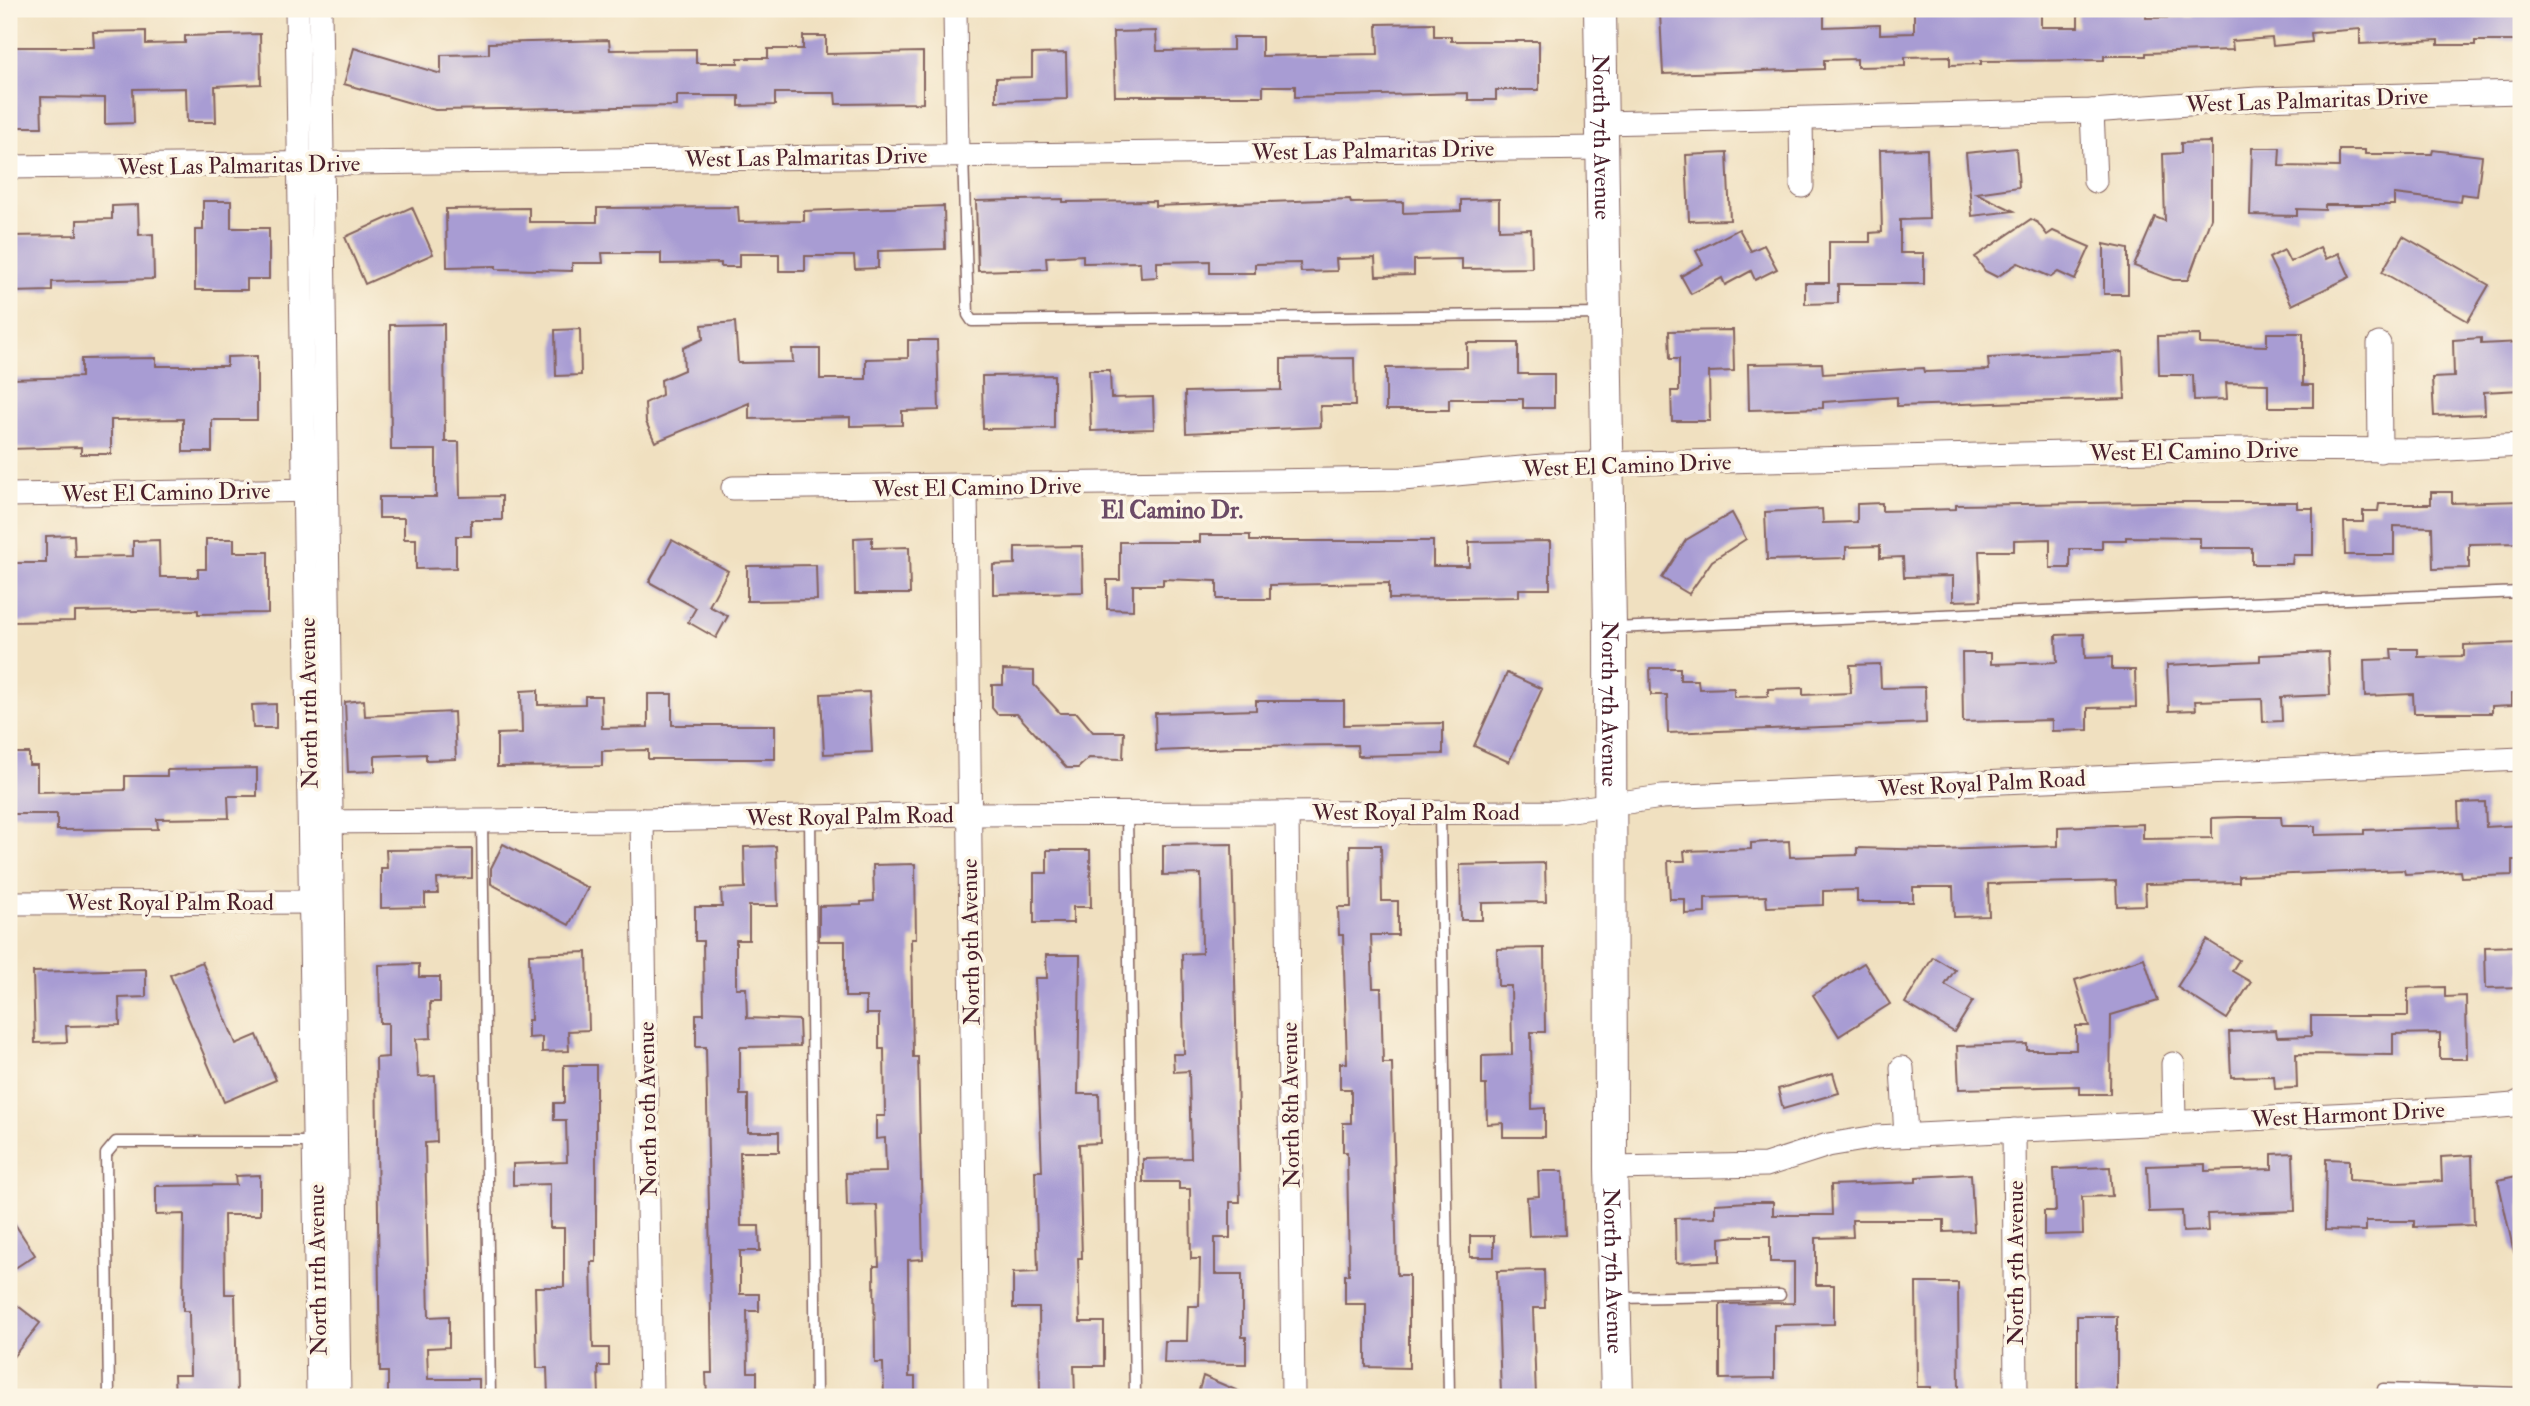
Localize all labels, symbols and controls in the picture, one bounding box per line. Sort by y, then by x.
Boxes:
street label: North 7th Avenue [1586,54,1617,220]
street label: West Las Palmaritas Drive [2184,82,2429,119]
street label: West Las Palmaritas Drive [1251,134,1495,167]
street label: West Las Palmaritas Drive [684,141,928,174]
street label: West Las Palmaritas Drive [117,149,361,182]
street label: West El Camino Drive [2088,435,2299,468]
street label: West El Camino Drive [1521,447,1732,484]
street label: West El Camino Drive [871,471,1082,504]
street label: West El Camino Drive [60,476,271,509]
district label: El Camino Dr. [1101,495,1244,526]
street label: North 11th Avenue [292,617,324,789]
street label: North 7th Avenue [1595,621,1624,787]
street label: West Royal Palm Road [1877,764,2086,803]
street label: West Royal Palm Road [1311,798,1520,827]
street label: West Royal Palm Road [745,800,954,833]
street label: North 9th Avenue [955,858,986,1026]
street label: West Royal Palm Road [65,888,274,917]
street label: North 10th Avenue [631,1021,664,1197]
street label: North 8th Avenue [1275,1021,1306,1188]
street label: West Harmont Drive [2250,1095,2446,1134]
street label: North 5th Avenue [2001,1180,2030,1346]
street label: North 11th Avenue [301,1184,333,1356]
street label: North 7th Avenue [1597,1188,1630,1354]

